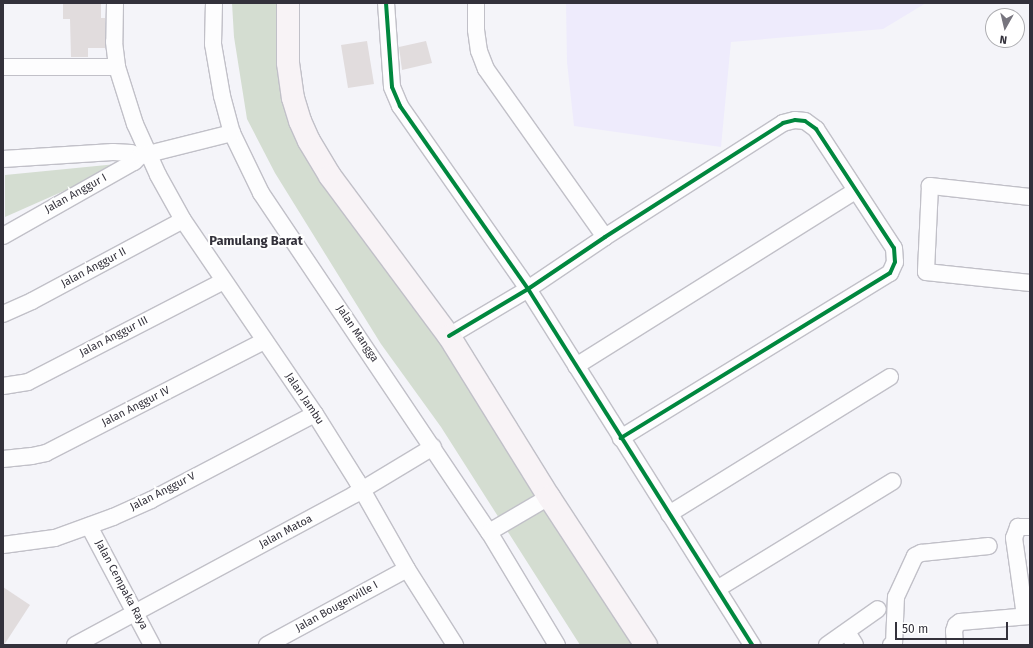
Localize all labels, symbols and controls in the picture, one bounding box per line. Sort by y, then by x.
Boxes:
north arrow [985,8,1025,48]
text: N [999,32,1008,46]
street label: Jalan Anggur I [43,172,109,216]
district label: Pamulang Barat [209,233,303,249]
street label: Jalan Anggur II [59,245,129,291]
street label: Jalan Mangga [333,303,381,365]
street label: Jalan Anggur III [78,314,150,360]
street label: Jalan Jambu [282,371,326,427]
street label: Jalan Anggur IV [100,384,172,430]
street label: Jalan Anggur V [128,470,198,514]
street label: Jalan Matoa [257,512,315,552]
street label: Jalan Cempaka Raya [92,538,150,632]
street label: Jalan Bougenville I [293,579,381,635]
scale bar [897,614,1010,640]
text: 50 m [902,622,928,636]

